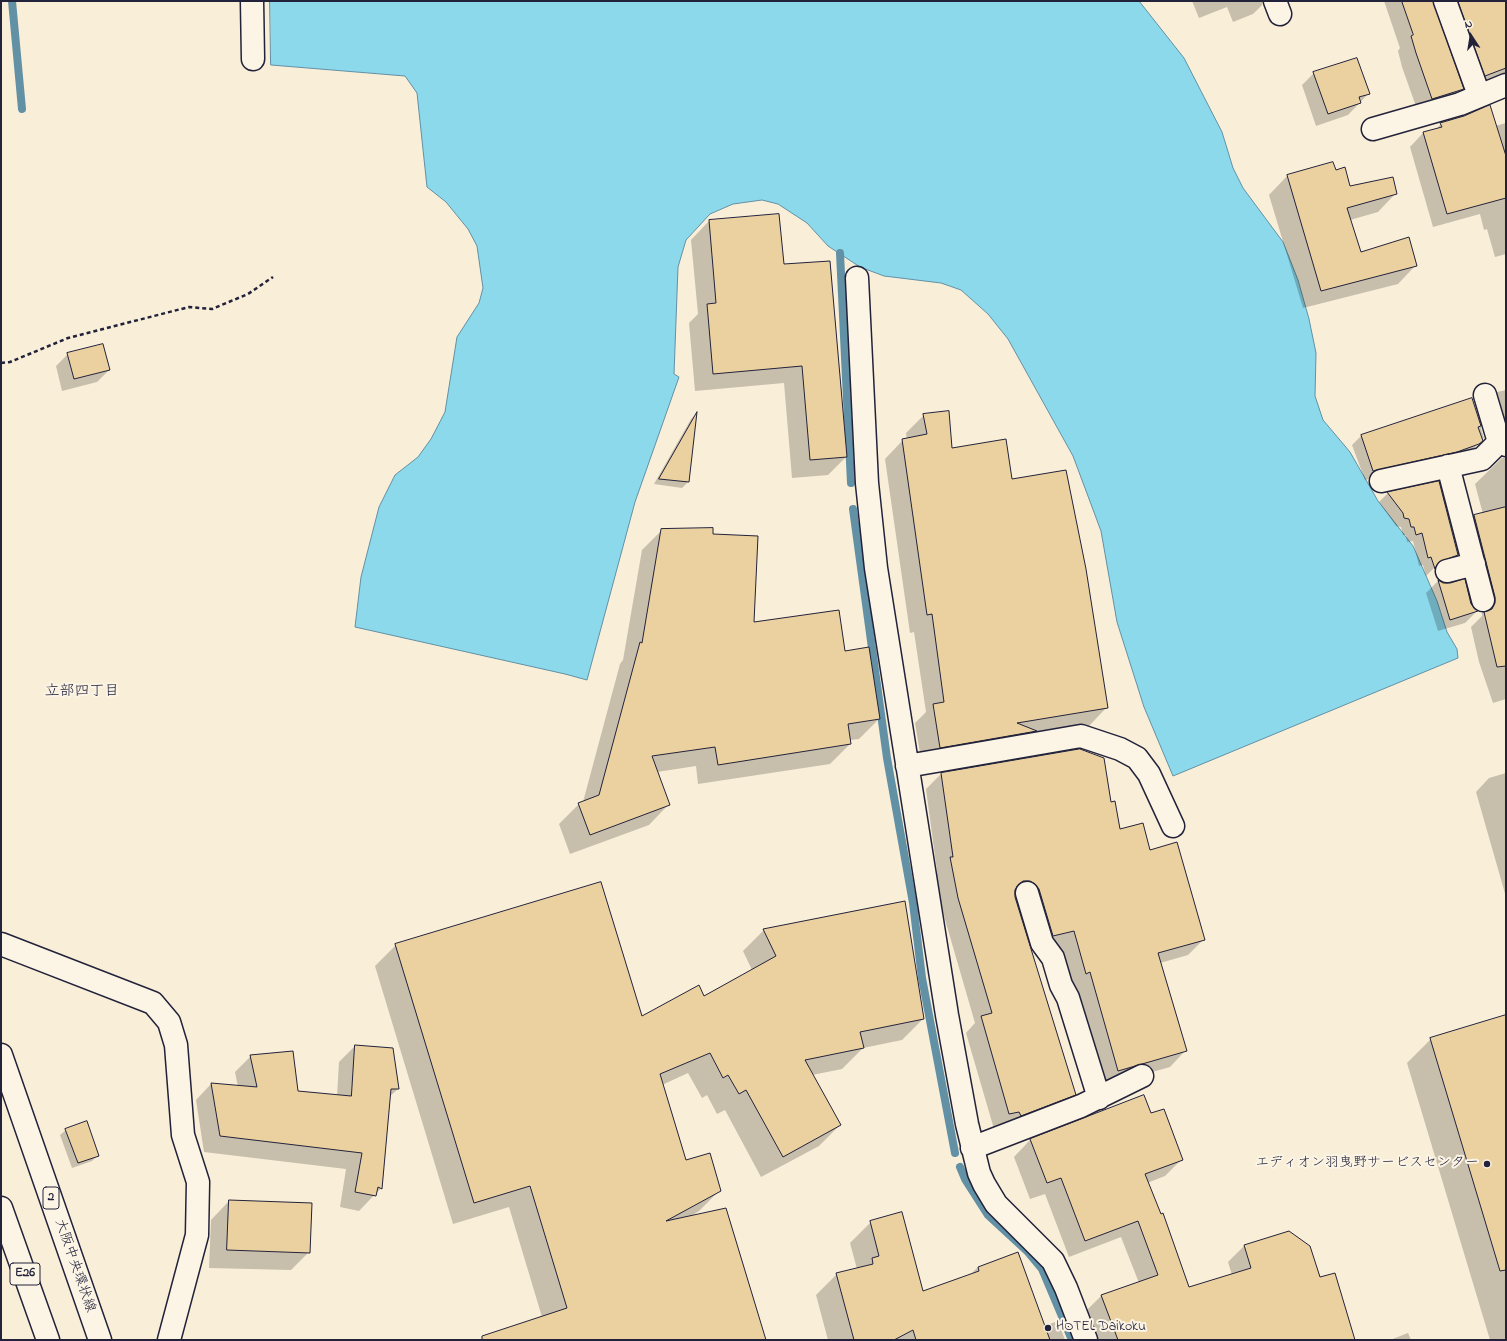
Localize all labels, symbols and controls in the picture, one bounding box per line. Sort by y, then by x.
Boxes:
north arrow [1451,16,1491,56]
text: N [1463,16,1474,33]
district label: 立部四丁目 [45,684,119,702]
place label: エディオン羽曳野サービスセンター [1255,1156,1479,1172]
marker: エディオン羽曳野サービスセンター [1482,1159,1492,1169]
road number: 2 [43,1187,59,1209]
street label: 大阪中央環状線 [50,1217,98,1315]
road number: E26 [10,1263,40,1285]
place label: HOTEL Daikoku [1056,1320,1146,1336]
marker: HOTEL Daikoku [1043,1323,1053,1333]

